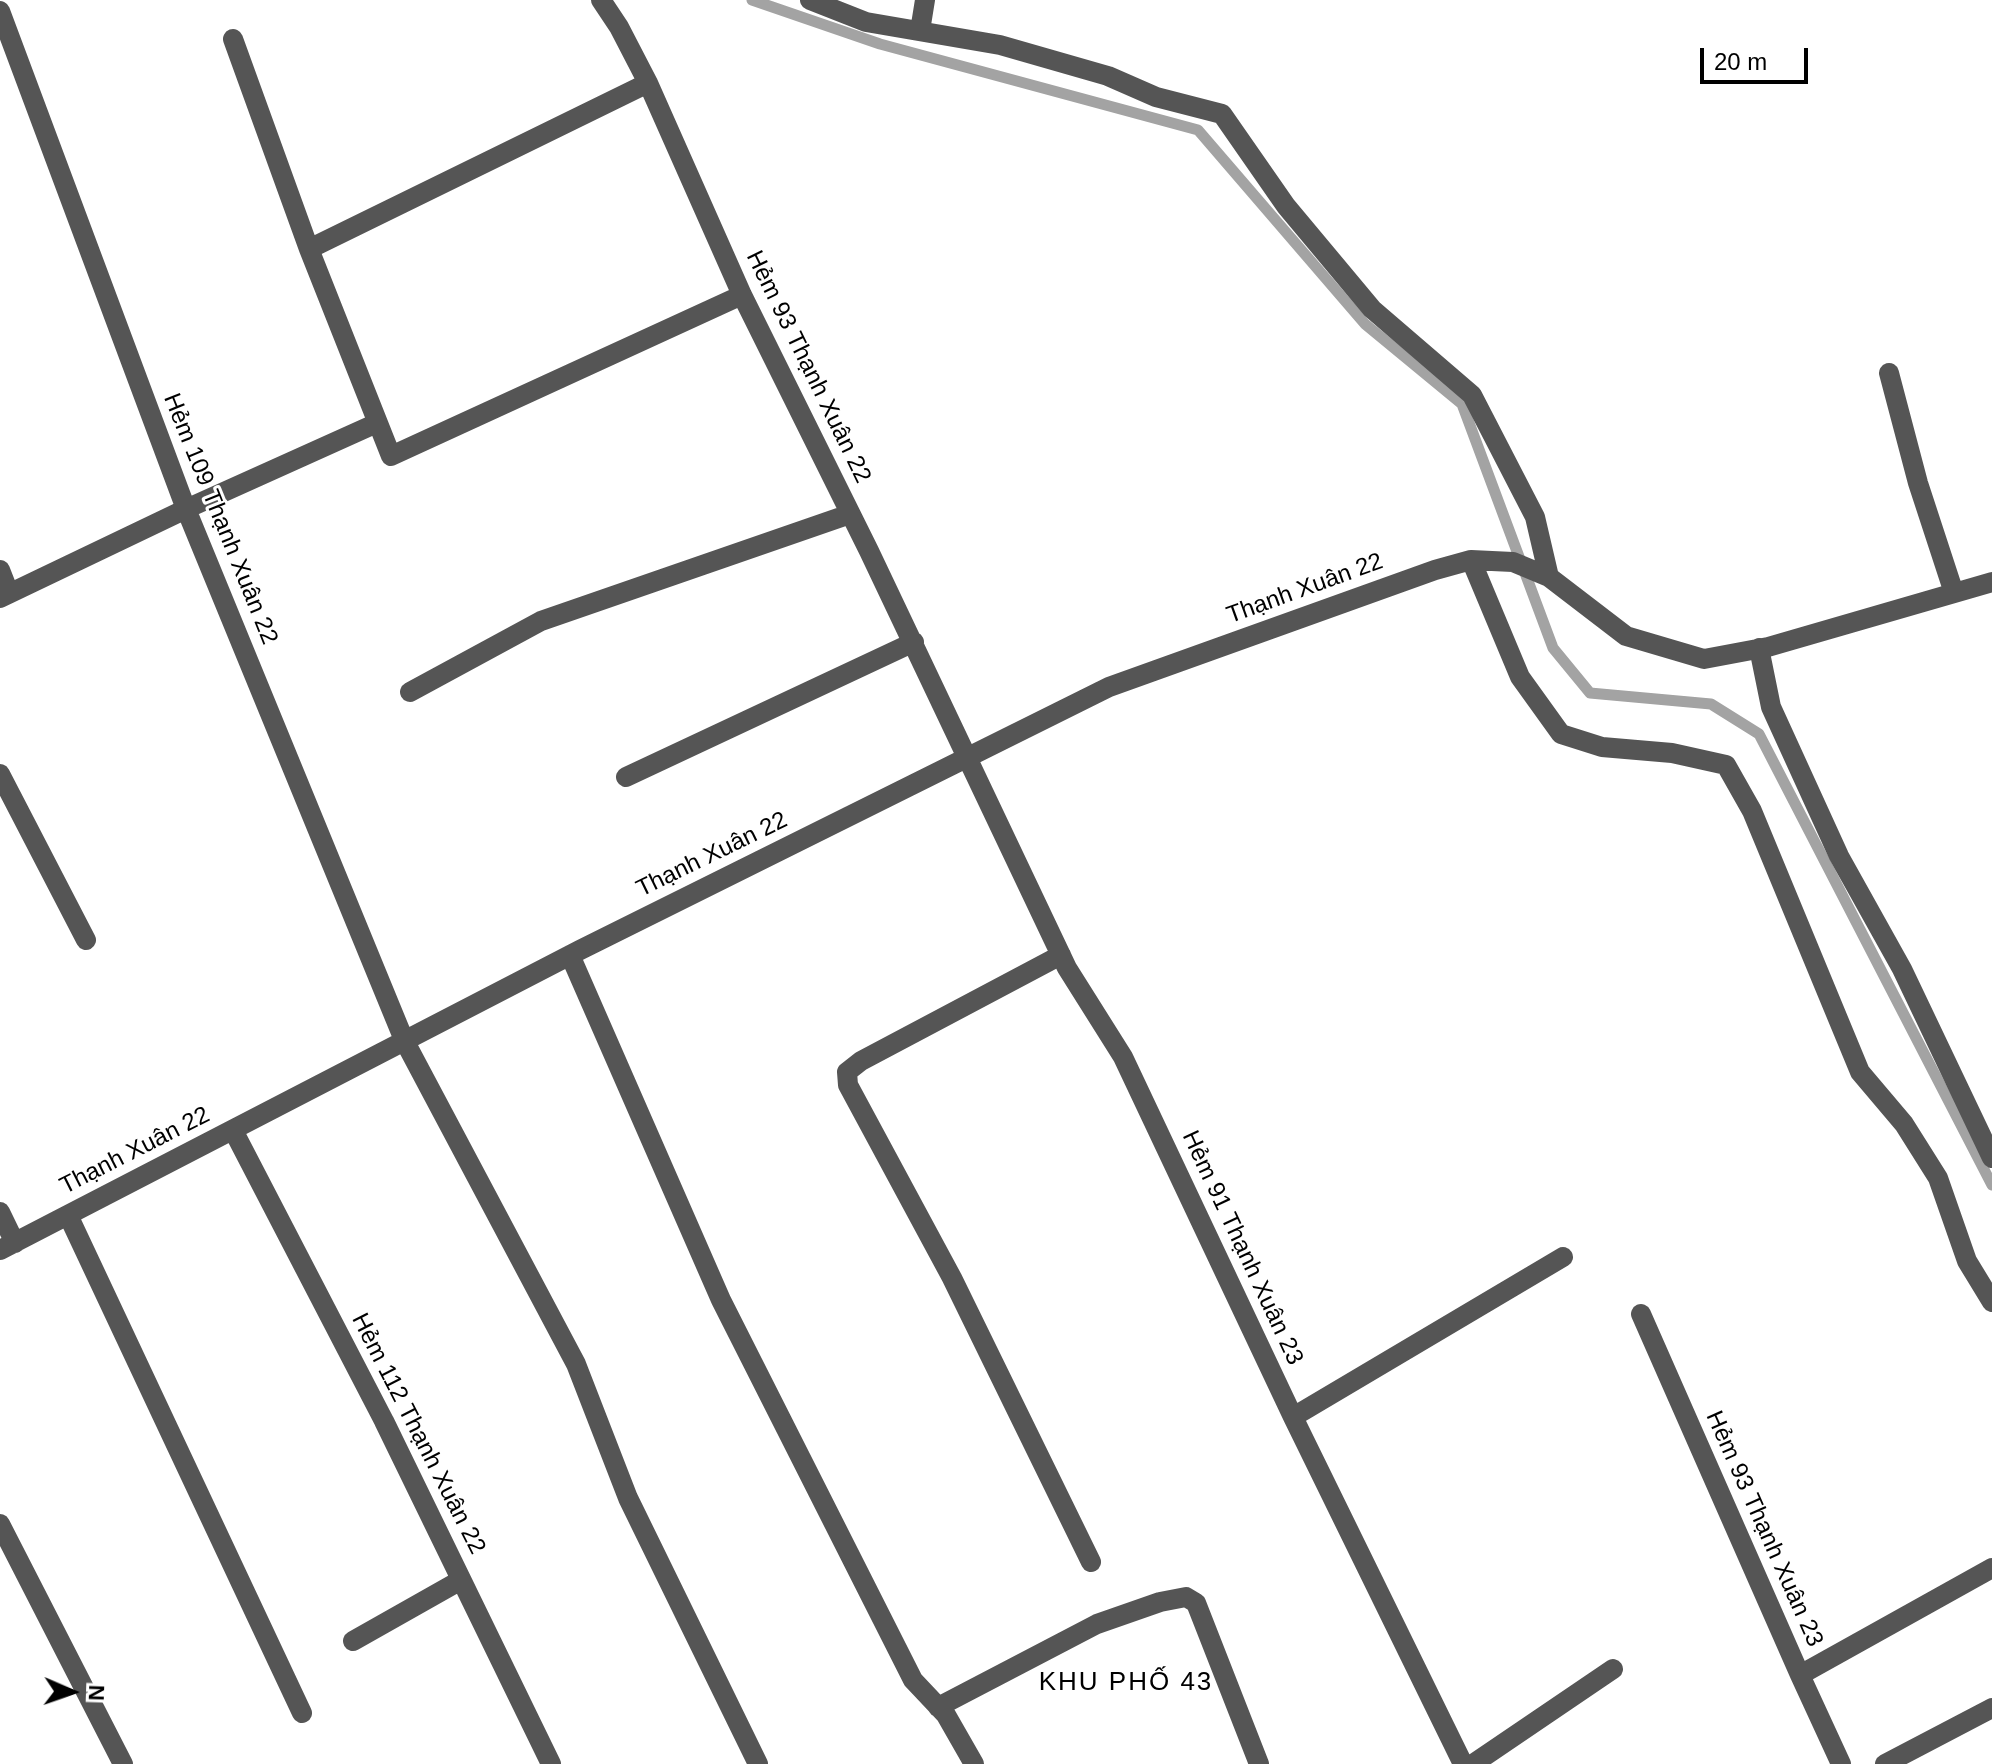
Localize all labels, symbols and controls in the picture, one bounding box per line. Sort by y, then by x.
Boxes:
scale bar [1704,32,1812,82]
text: 20 m [1714,48,1767,75]
street label: Hẻm 93 Thạnh Xuân 22 [739,246,877,488]
street label: Hẻm 109 Thạnh Xuân 22 [156,389,284,649]
street label: Thạnh Xuân 22 [1223,547,1387,631]
street label: Thạnh Xuân 22 [632,806,792,904]
street label: Thạnh Xuân 22 [55,1101,215,1201]
street label: Hẻm 91 Thạnh Xuân 23 [1175,1126,1309,1370]
street label: Hẻm 112 Thạnh Xuân 22 [345,1309,491,1559]
street label: Hẻm 93 Thạnh Xuân 23 [1699,1407,1829,1651]
north arrow [32,1652,112,1732]
district label: KHU PHỐ 43 [1039,1667,1213,1699]
text: N [84,1684,109,1701]

